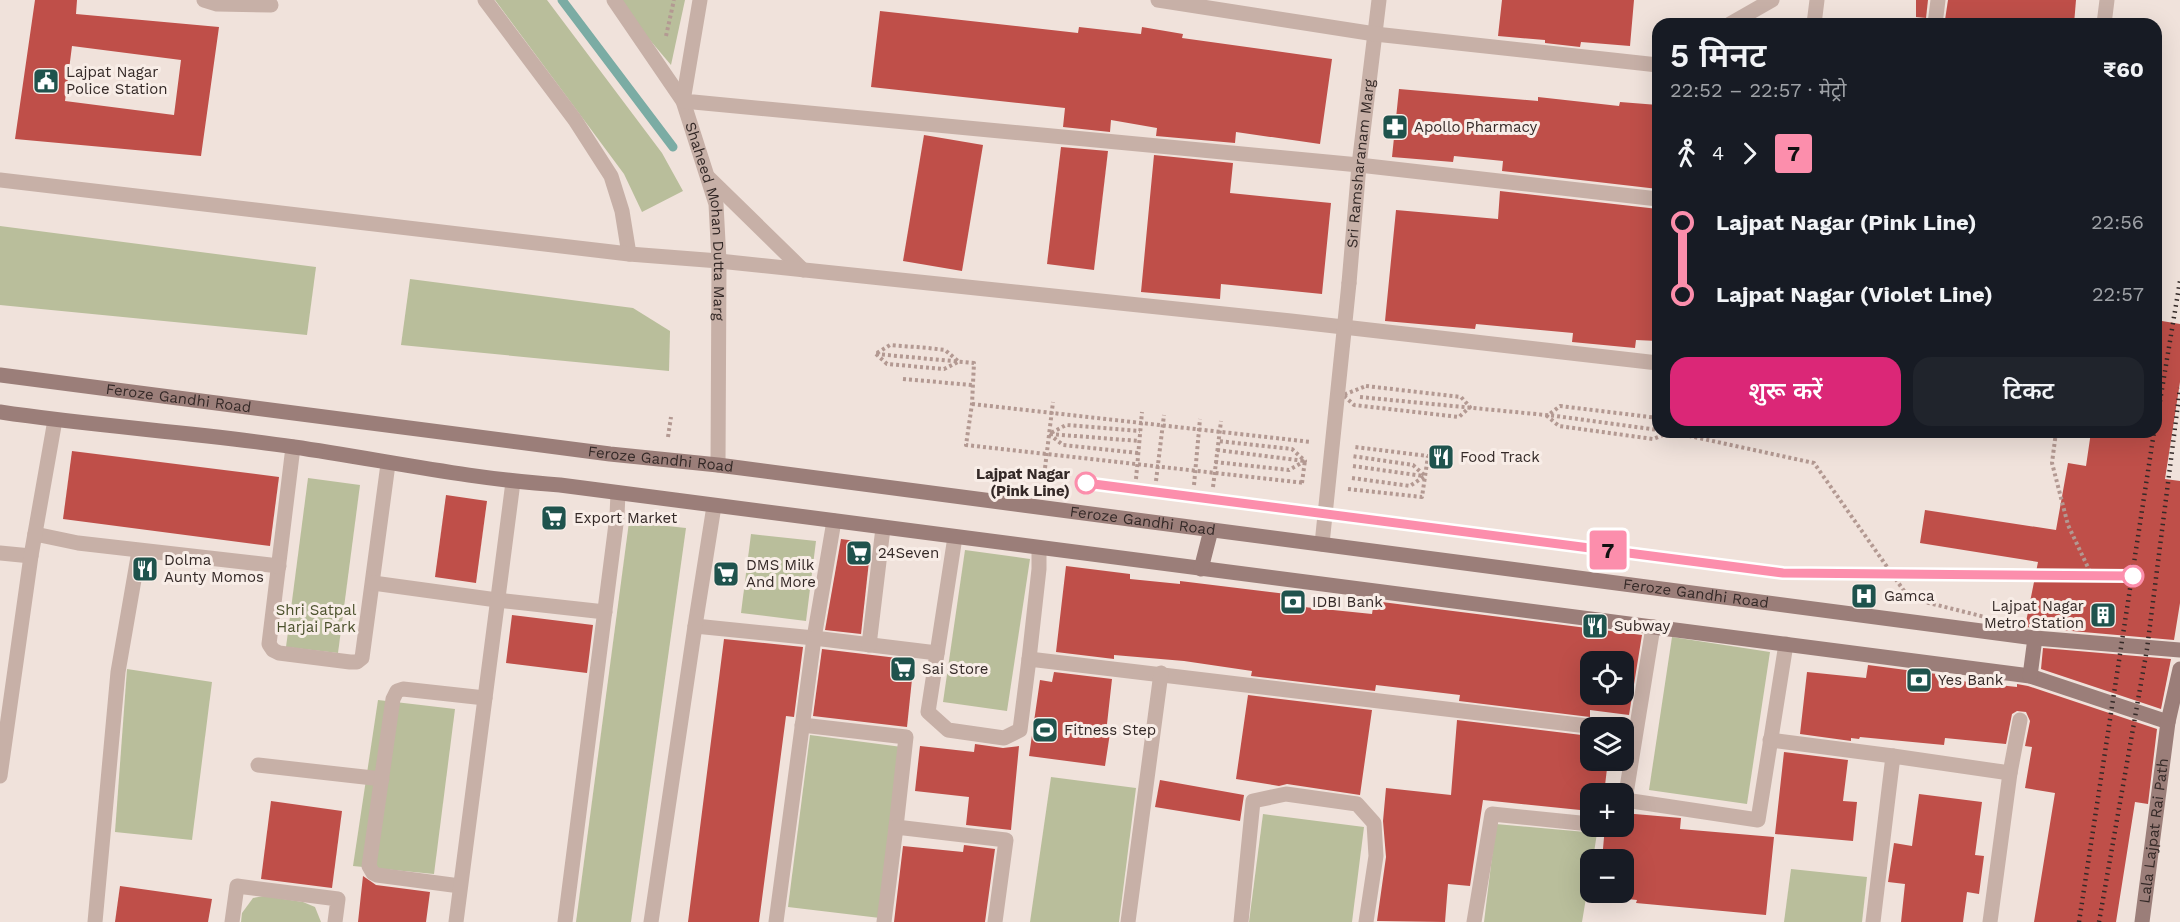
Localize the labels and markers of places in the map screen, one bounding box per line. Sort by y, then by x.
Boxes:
place label: Lajpat Nagar Police Station [66,63,167,98]
public building icon: Lajpat Nagar Police Station [31,66,61,96]
pharmacy icon: Apollo Pharmacy [1380,112,1410,142]
place label: Apollo Pharmacy [1414,118,1538,136]
restaurant icon: Food Track [1426,442,1456,472]
place label: Food Track [1460,448,1540,466]
place label: Lajpat Nagar (Pink Line) [976,465,1071,500]
marker: Lajpat Nagar (Pink Line) [1075,472,1097,494]
supermarket icon: Export Market [539,503,569,533]
place label: Export Market [574,509,678,527]
supermarket icon: 24Seven [844,538,874,568]
place label: 24Seven [878,544,939,562]
place label: Dolma Aunty Momos [164,551,264,586]
restaurant icon: Dolma Aunty Momos [130,554,160,584]
place label: DMS Milk And More [746,556,816,591]
supermarket icon: DMS Milk And More [711,559,741,589]
unlabelled marker [2122,565,2144,587]
hospital icon: Gamca [1849,581,1879,611]
bank icon: IDBI Bank [1278,587,1308,617]
place label: Gamca [1884,587,1935,605]
place label: IDBI Bank [1312,593,1383,611]
place label: Lajpat Nagar Metro Station [1984,597,2084,632]
building icon: Lajpat Nagar Metro Station [2088,600,2118,630]
restaurant icon: Subway [1580,611,1610,641]
place label: Subway [1614,617,1670,635]
supermarket icon: Sai Store [888,654,918,684]
place label: Sai Store [922,660,989,678]
bank icon: Yes Bank [1904,665,1934,695]
place label: Yes Bank [1938,671,2004,689]
sports icon: Fitness Step [1030,715,1060,745]
place label: Fitness Step [1064,721,1156,739]

